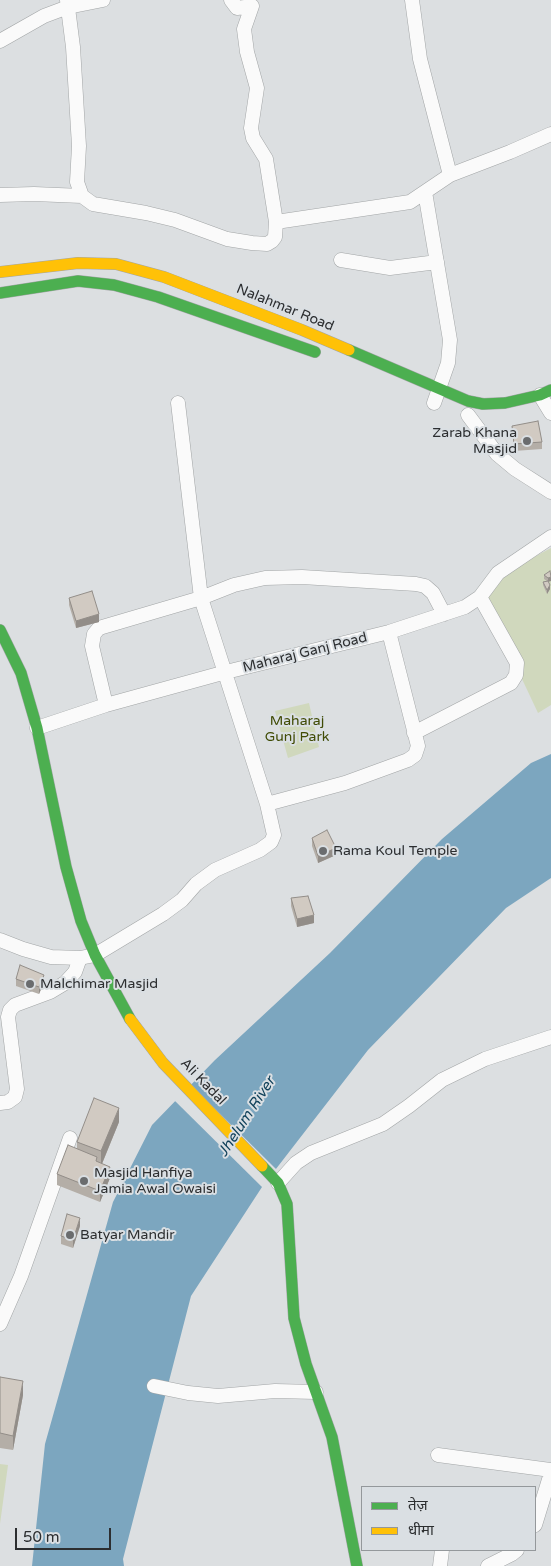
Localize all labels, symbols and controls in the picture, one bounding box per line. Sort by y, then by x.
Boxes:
street label: Nalahmar Road [234,281,336,335]
place label: Zarab Khana Masjid [432,425,517,458]
marker: Zarab Khana Masjid [521,435,533,447]
street label: Maharaj Ganj Road [241,629,369,677]
park label: Maharaj Gunj Park [265,713,329,746]
place label: Rama Koul Temple [333,843,457,859]
marker: Rama Koul Temple [317,845,329,857]
place label: Malchimar Masjid [40,976,158,992]
marker: Malchimar Masjid [24,978,36,990]
street label: Ali Kadal [177,1055,229,1109]
water label: Jhelum River [214,1074,280,1160]
place label: Masjid Hanfiya Jamia Awal Owaisi [94,1165,216,1198]
marker: Masjid Hanfiya Jamia Awal Owaisi [78,1175,90,1187]
place label: Batyar Mandir [80,1227,175,1243]
marker: Batyar Mandir [64,1229,76,1241]
legend [361,1486,536,1551]
text: तेज़ [408,1496,428,1514]
scale bar [18,1518,114,1550]
text: धीमा [408,1521,434,1539]
text: 50 m [23,1528,60,1546]

